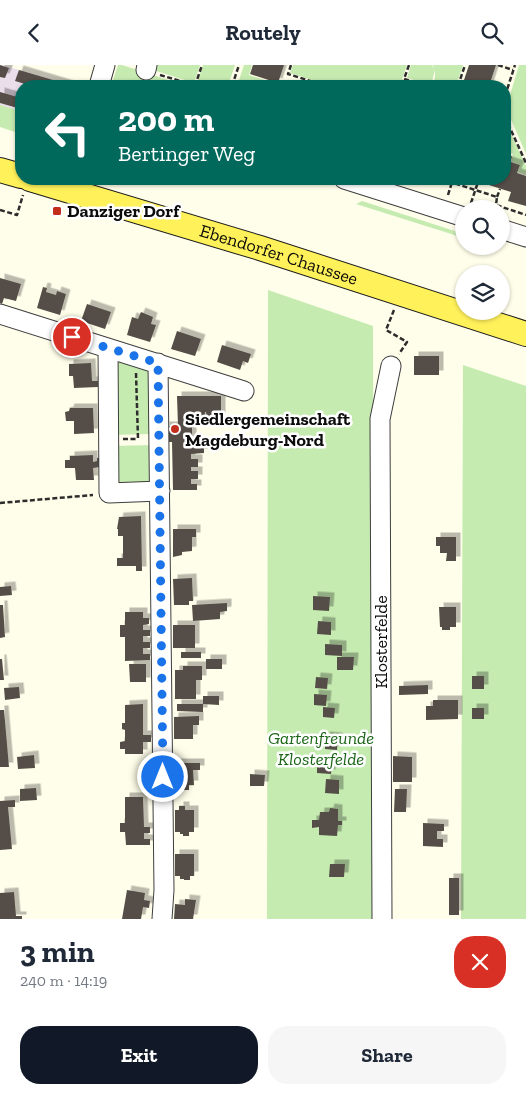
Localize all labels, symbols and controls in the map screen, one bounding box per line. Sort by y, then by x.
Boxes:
icon: back [20,19,48,47]
text: Routely [225,19,301,46]
icon: search [478,19,506,47]
text: 200 m [118,98,214,140]
icon: left [35,100,100,165]
text: Bertinger Weg [118,140,255,167]
place label: Danziger Dorf [67,200,181,222]
map controls [455,200,510,320]
button: search [455,200,510,255]
marker: Danziger Dorf [51,205,63,217]
street label: Ebendorfer Chaussee [197,220,361,290]
button: layers [455,265,510,320]
pin [51,316,93,358]
icon: arrive [58,323,86,351]
place label: Siedlergemeinschaft Magdeburg-Nord [185,408,351,451]
marker: Siedlergemeinschaft Magdeburg-Nord [169,423,181,435]
street label: Klosterfelde [370,595,392,689]
park label: Gartenfreunde Klosterfelde [268,727,374,770]
position arrow [136,750,188,802]
text: 3 min [20,934,95,970]
button: close [454,936,506,988]
text: 240 m · 14:19 [20,971,107,990]
button: Exit [20,1026,258,1084]
button: Share [268,1026,506,1084]

